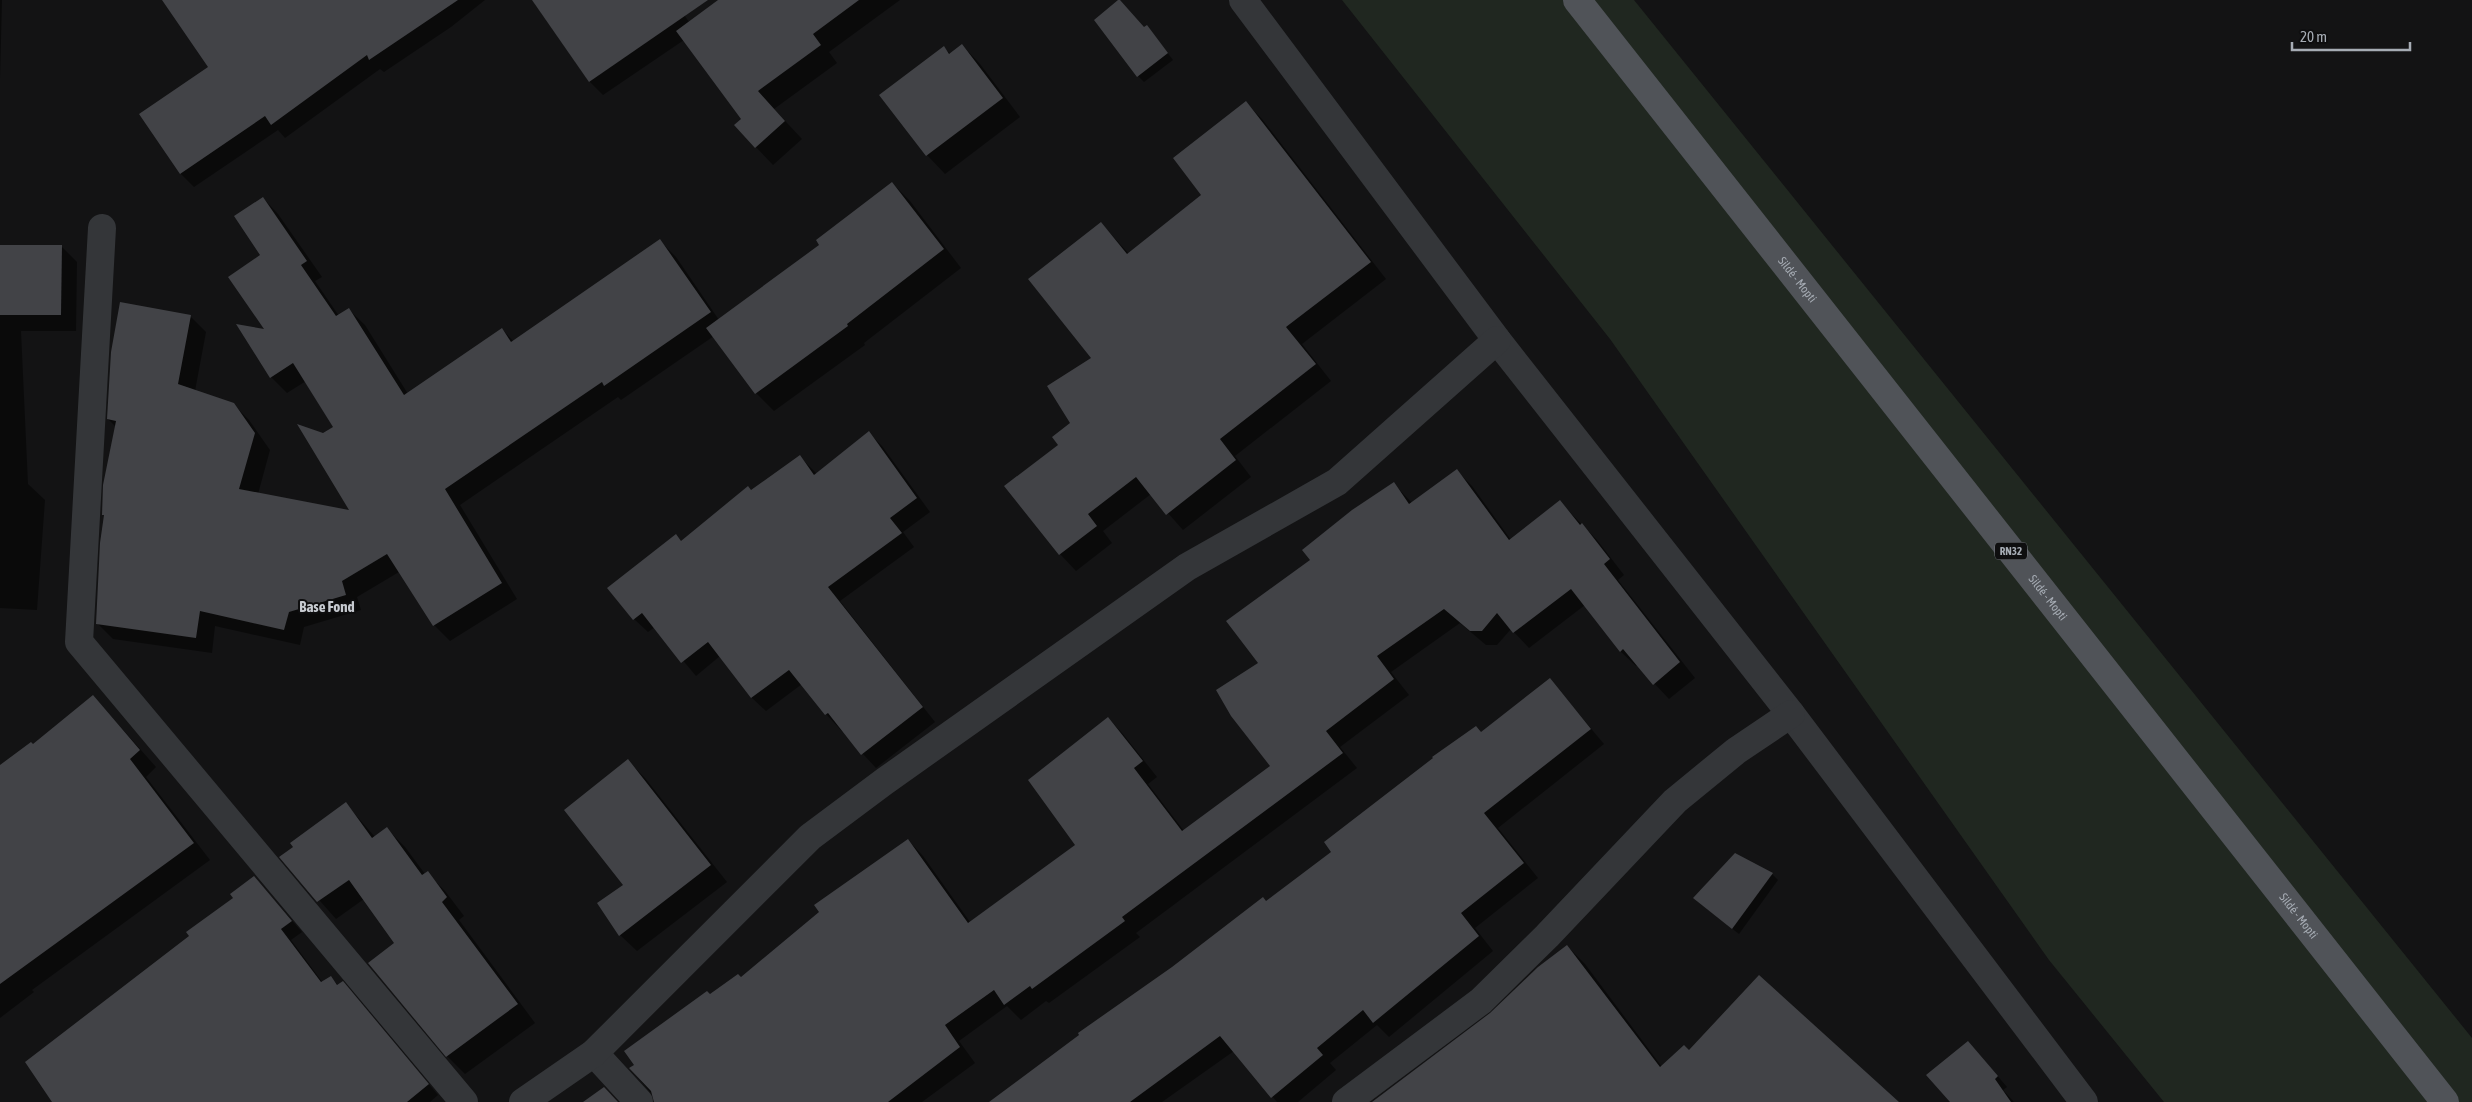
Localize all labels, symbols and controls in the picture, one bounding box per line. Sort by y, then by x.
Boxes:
scale bar [2292,20,2410,52]
text: 20 m [2300,28,2327,45]
street label: Sildé - Mopti [1775,254,1819,305]
road number: RN32 [1995,542,2027,560]
street label: Sildé - Mopti [2026,572,2070,623]
district label: Base Fond [299,598,355,615]
street label: Sildé - Mopti [2276,890,2321,942]

